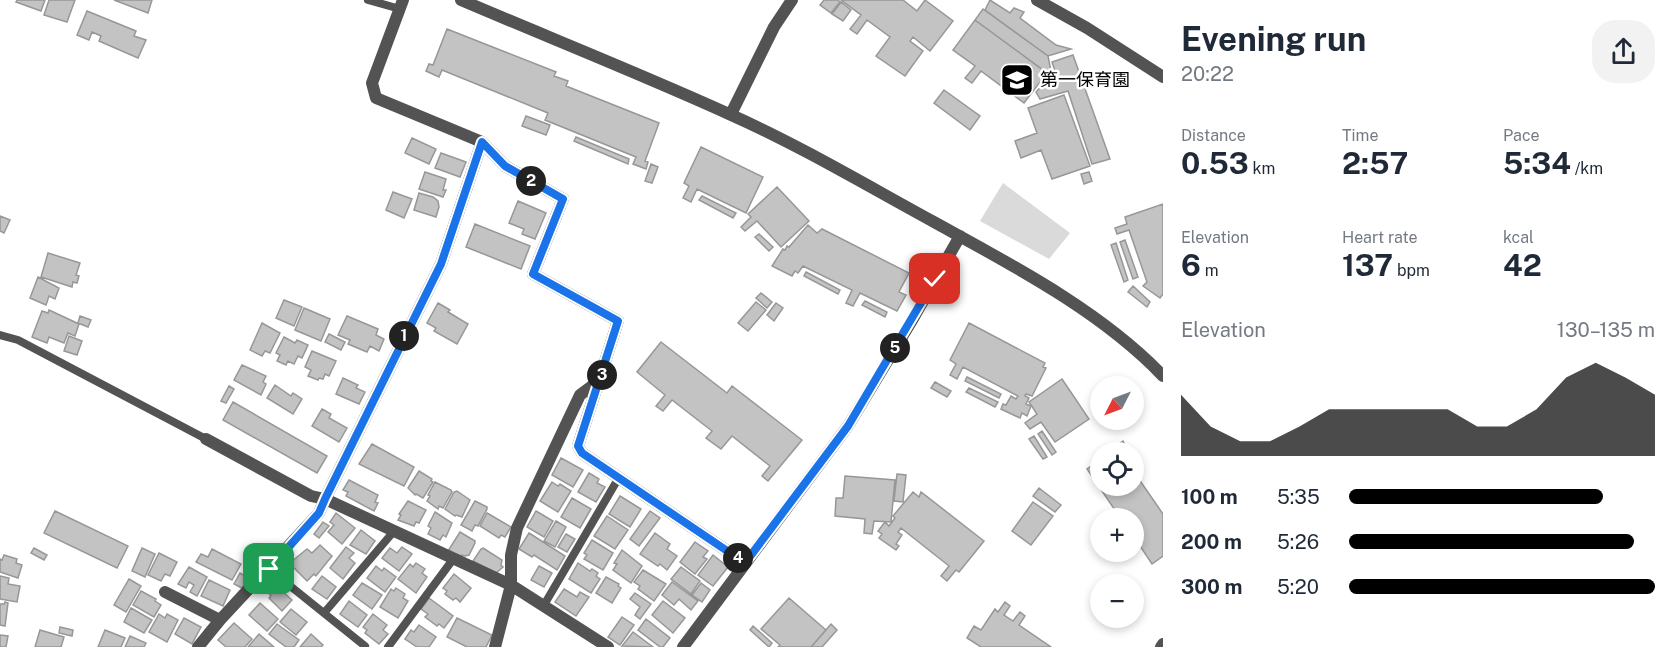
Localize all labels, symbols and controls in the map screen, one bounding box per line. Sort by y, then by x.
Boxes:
text: Evening run [1181,20,1366,58]
button: share [1592,20,1655,83]
school or university icon: 第一保育園 [999,62,1035,98]
text: 20:22 [1181,62,1234,86]
place label: 第一保育園 [1040,69,1130,90]
text: Distance [1181,126,1246,145]
text: Time [1342,126,1378,145]
text: Pace [1503,126,1540,145]
text: 0.53 [1181,145,1249,181]
text: 2:57 [1342,145,1408,181]
text: 5:34 [1503,145,1571,181]
text: km [1249,159,1275,178]
text: /km [1571,159,1603,178]
pin: 2 [516,166,546,196]
text: 2 [526,171,536,190]
text: Elevation [1181,228,1249,247]
text: Heart rate [1342,228,1418,247]
text: kcal [1503,228,1534,247]
text: 6 [1181,247,1201,283]
text: 137 [1342,247,1393,283]
text: 42 [1503,247,1542,283]
pin [909,253,960,304]
text: m [1201,261,1219,280]
text: bpm [1393,261,1430,280]
icon: check [918,262,951,295]
text: Elevation [1181,318,1266,342]
text: 130–135 m [1557,318,1655,342]
pin: 1 [389,321,419,351]
text: 1 [401,326,407,345]
pin: 5 [880,333,910,363]
text: 5 [890,338,900,357]
pin: 3 [587,360,617,390]
text: 3 [597,365,607,384]
north arrow [1090,376,1144,430]
map controls [1090,376,1144,628]
button: locate [1090,442,1144,496]
text: 100 m [1181,485,1238,509]
text: 5:35 [1277,485,1320,509]
button: + [1090,508,1144,562]
text: 200 m [1181,530,1242,554]
text: 5:26 [1277,530,1319,554]
pin [243,543,294,594]
pin: 4 [723,543,753,573]
text: 4 [733,548,743,567]
icon: arrive [252,552,285,585]
button: − [1090,574,1144,628]
text: 300 m [1181,575,1242,599]
text: 5:20 [1277,575,1319,599]

